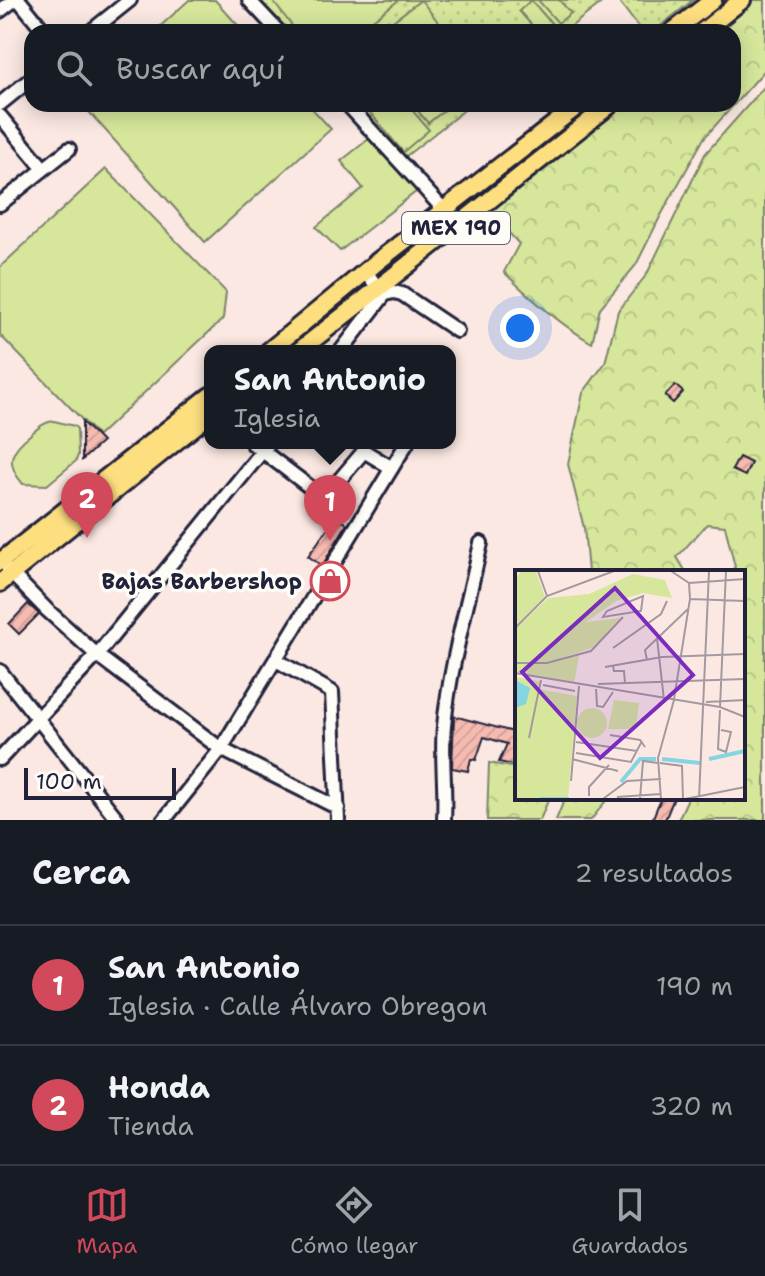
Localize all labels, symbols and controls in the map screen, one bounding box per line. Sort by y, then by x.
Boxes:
search box [24,24,741,112]
icon: search [52,46,96,90]
text: Buscar aquí [116,48,284,89]
road number: MEX 190 [402,212,510,244]
your location [500,308,540,348]
popup [204,345,456,449]
text: San Antonio [234,359,426,400]
text: Iglesia [234,400,320,435]
pin: 2 [61,472,113,538]
pin: 1 [304,475,356,541]
shop icon: Bajas Barbershop [309,560,351,602]
place label: Bajas Barbershop [101,567,302,596]
inset map [515,570,745,800]
scale bar [24,764,176,800]
text: 100 m [36,767,102,796]
text: Cerca [32,849,130,895]
text: 2 resultados [574,855,733,890]
text: San Antonio [108,947,300,988]
text: 1 [52,968,64,1003]
text: 190 m [656,968,733,1003]
text: Iglesia · Calle Álvaro Obregon [108,988,488,1023]
text: Honda [108,1067,210,1108]
text: 2 [49,1088,67,1123]
text: 320 m [650,1088,733,1123]
text: Tienda [108,1108,194,1143]
tab: Mapa [76,1183,137,1260]
tab: Cómo llegar [290,1183,418,1260]
tab: Guardados [571,1183,689,1260]

